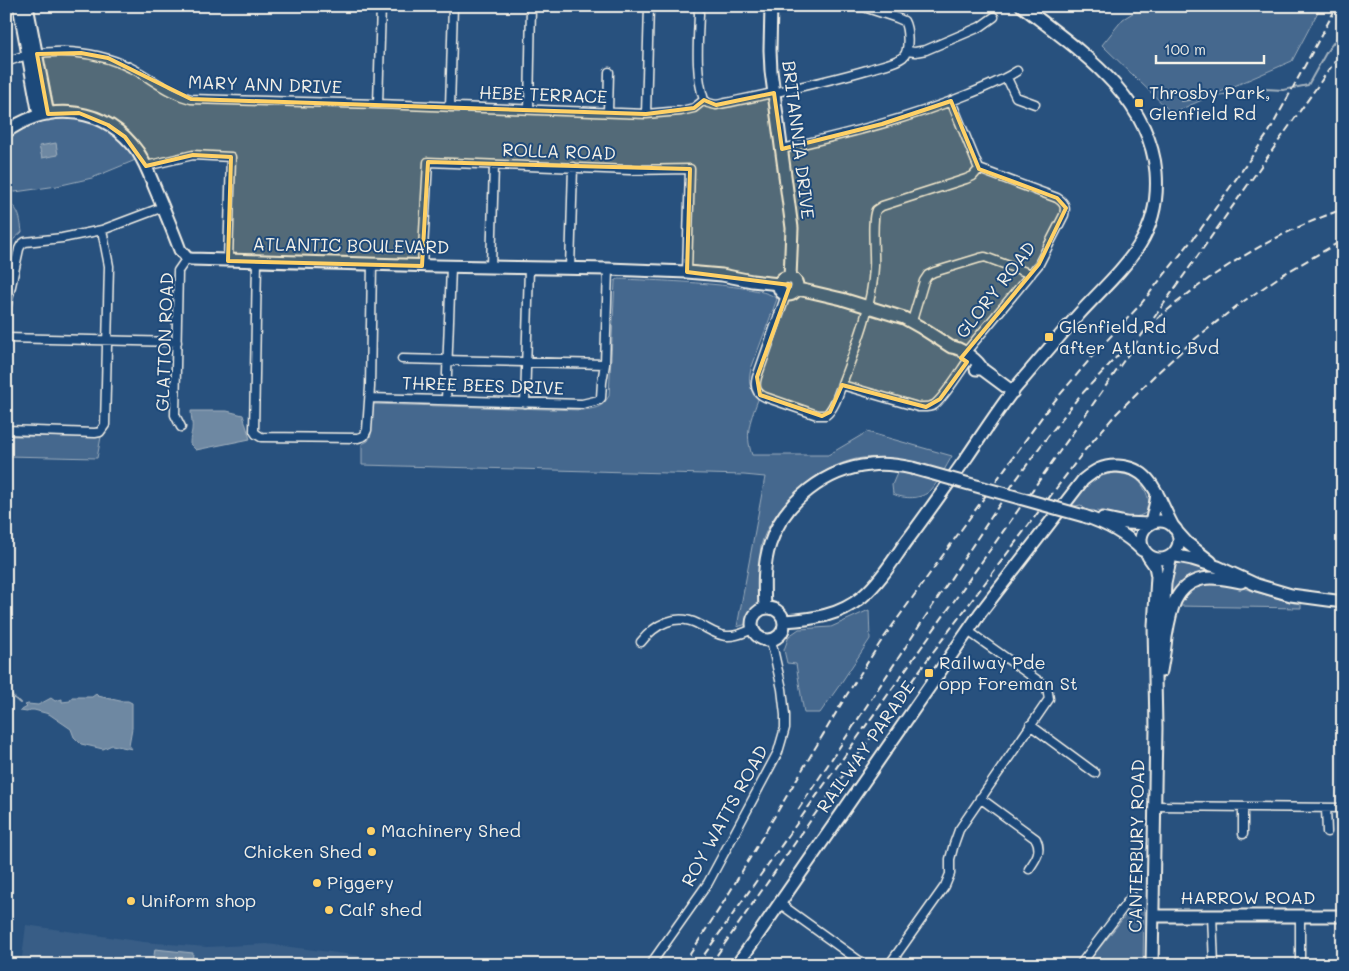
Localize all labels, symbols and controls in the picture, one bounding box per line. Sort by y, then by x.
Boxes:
scale bar [1156,32,1264,64]
text: 100 m [1164,39,1206,59]
street label: BRITANNIA DRIVE [777,59,821,220]
street label: MARY ANN DRIVE [187,69,343,99]
street label: HEBE TERRACE [478,80,608,108]
place label: Throsby Park, Glenfield Rd [1149,80,1270,125]
marker: Throsby Park, Glenfield Rd [1133,97,1145,109]
street label: ROLLA ROAD [502,137,616,165]
street label: ATLANTIC BOULEVARD [252,231,450,259]
street label: GLORY ROAD [950,236,1041,343]
street label: GLATTON ROAD [150,272,178,412]
place label: Glenfield Rd after Atlantic Bvd [1059,314,1219,359]
marker: Glenfield Rd after Atlantic Bvd [1043,331,1055,343]
street label: THREE BEES DRIVE [402,370,564,400]
place label: Railway Pde opp Foreman St [939,650,1078,695]
marker: Railway Pde opp Foreman St [923,667,935,679]
street label: RAILWAY PARADE [811,676,920,817]
street label: ROY WATTS ROAD [675,741,773,891]
street label: CANTERBURY ROAD [1122,759,1150,933]
place label: Machinery Shed [381,818,521,842]
marker: Machinery Shed [365,825,377,837]
place label: Chicken Shed [244,839,362,863]
marker: Chicken Shed [366,846,378,858]
place label: Piggery [327,870,394,894]
marker: Piggery [311,877,323,889]
street label: HARROW ROAD [1181,885,1315,909]
place label: Uniform shop [141,888,256,912]
marker: Uniform shop [125,895,137,907]
place label: Calf shed [339,897,422,921]
marker: Calf shed [323,904,335,916]

